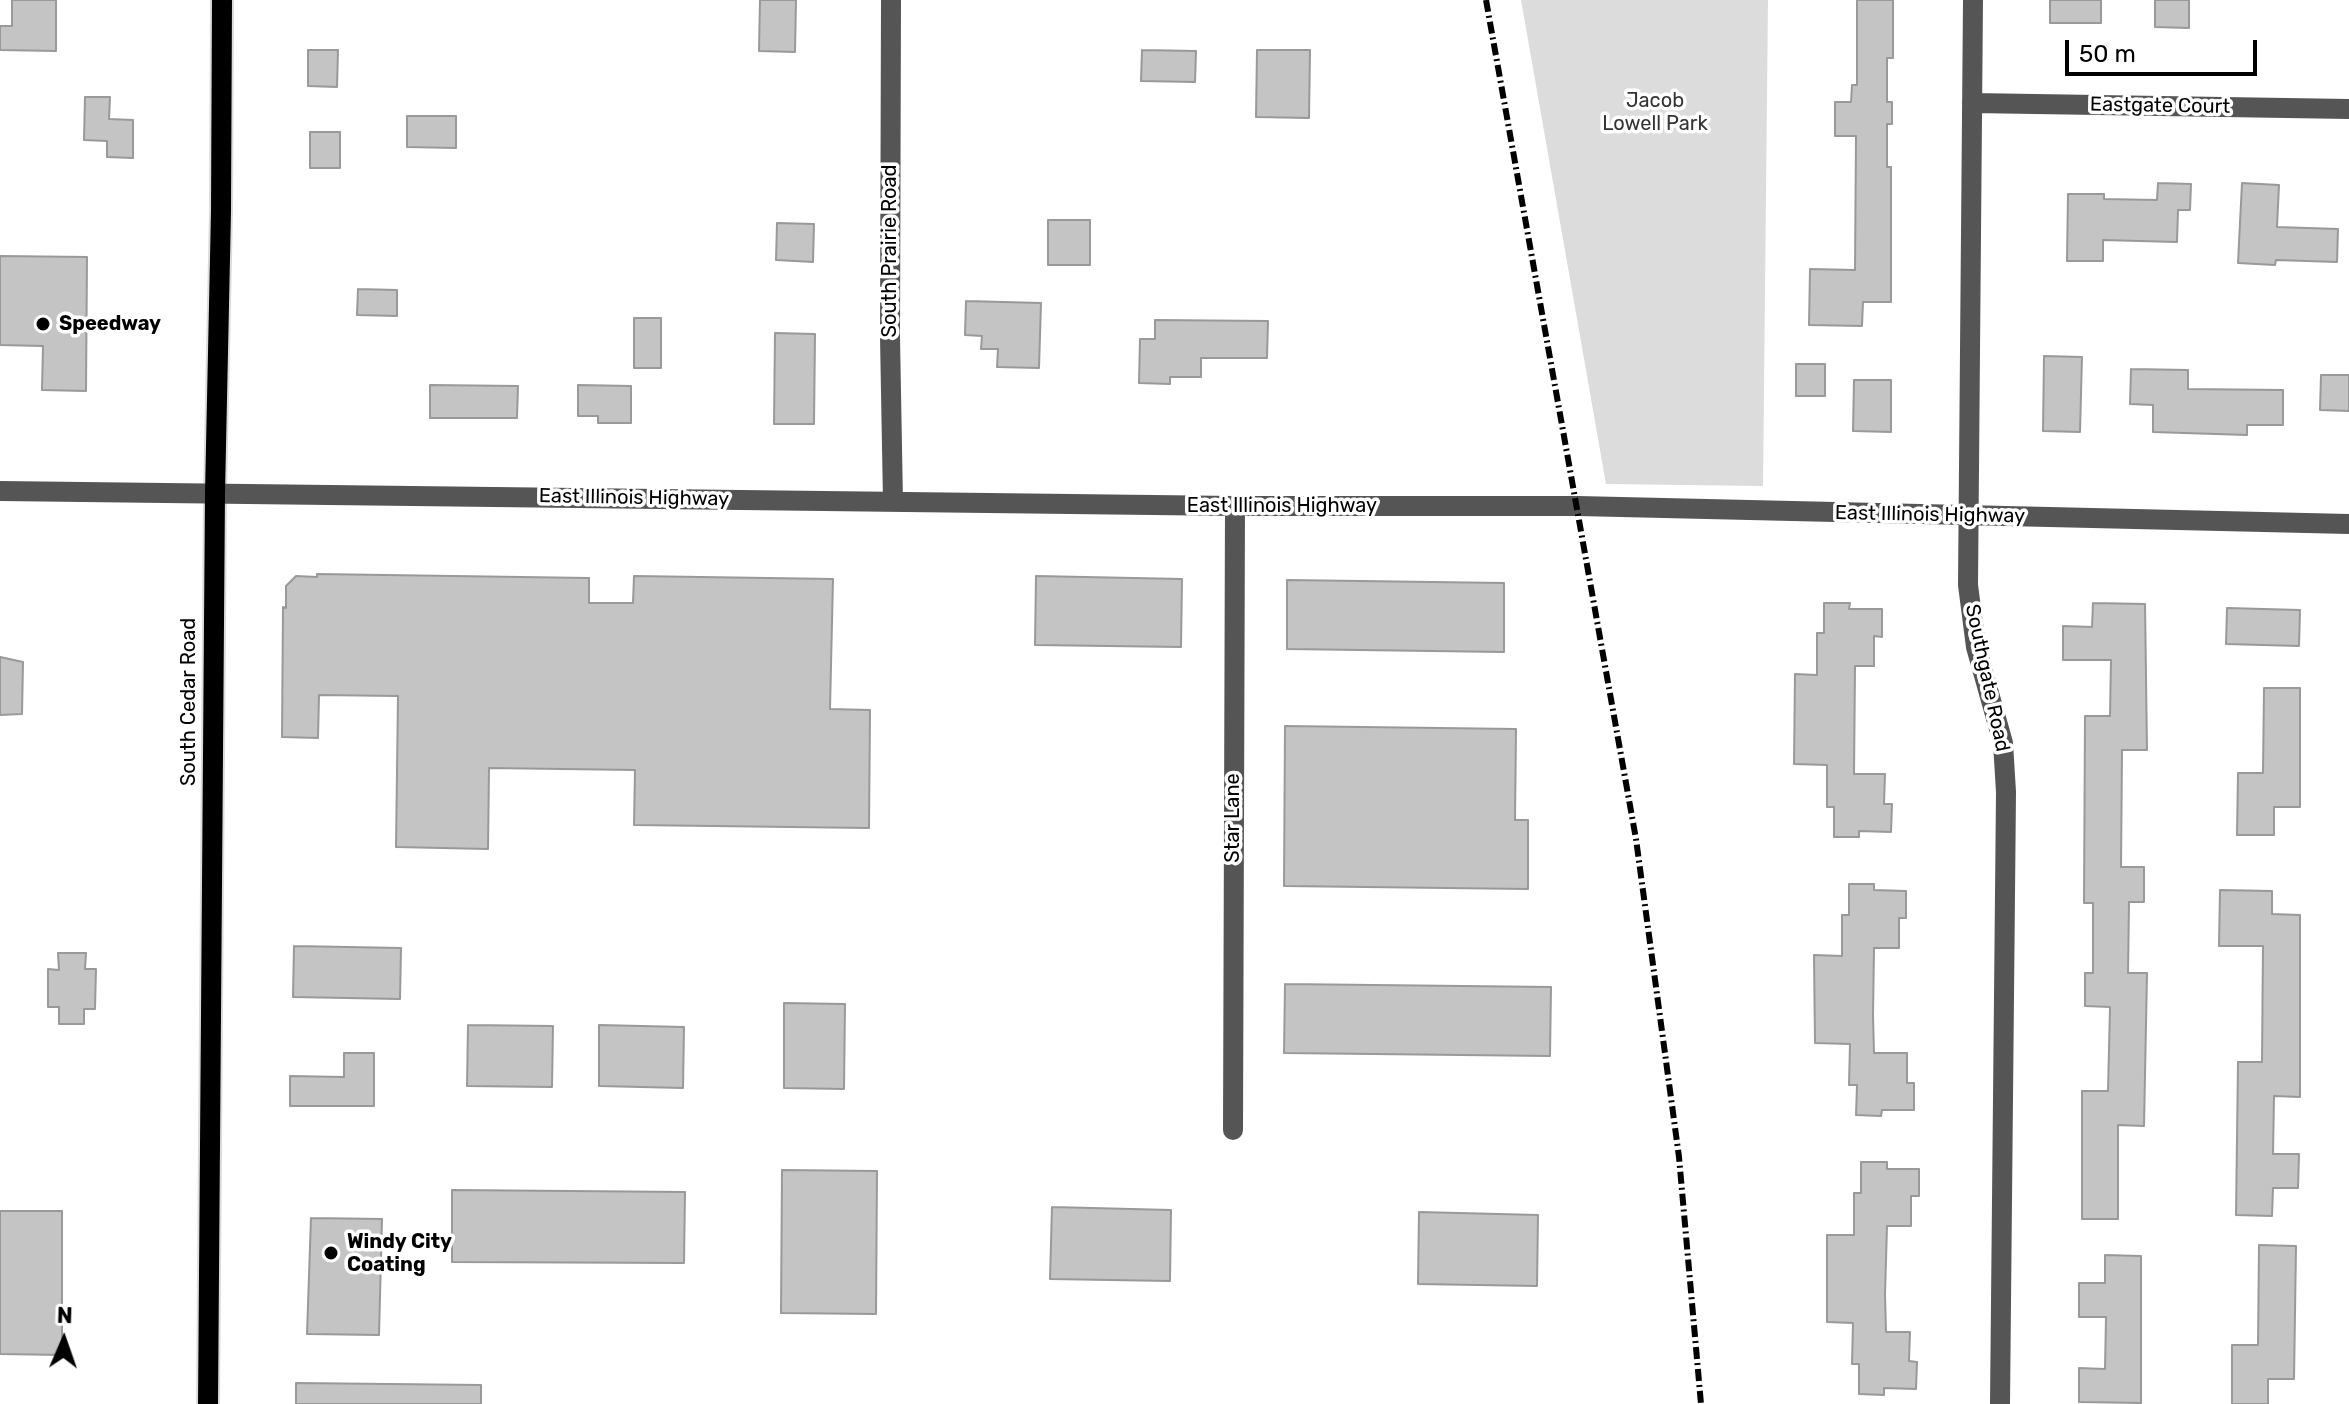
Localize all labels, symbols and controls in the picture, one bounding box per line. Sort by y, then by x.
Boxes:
scale bar [2069,24,2261,74]
text: 50 m [2079,40,2136,68]
park label: Jacob Lowell Park [1602,89,1708,136]
street label: Eastgate Court [2090,93,2230,119]
street label: South Prairie Road [878,165,902,337]
place label: Speedway [59,312,161,336]
marker: Speedway [34,315,52,333]
street label: East Illinois Highway [539,484,729,512]
street label: East Illinois Highway [1187,494,1377,518]
street label: East Illinois Highway [1835,501,2025,529]
street label: Southgate Road [1960,602,2014,754]
street label: South Cedar Road [177,618,201,786]
street label: Star Lane [1221,773,1245,863]
place label: Windy City Coating [347,1230,452,1277]
marker: Windy City Coating [322,1244,340,1262]
north arrow [24,1300,104,1380]
text: N [56,1302,73,1329]

